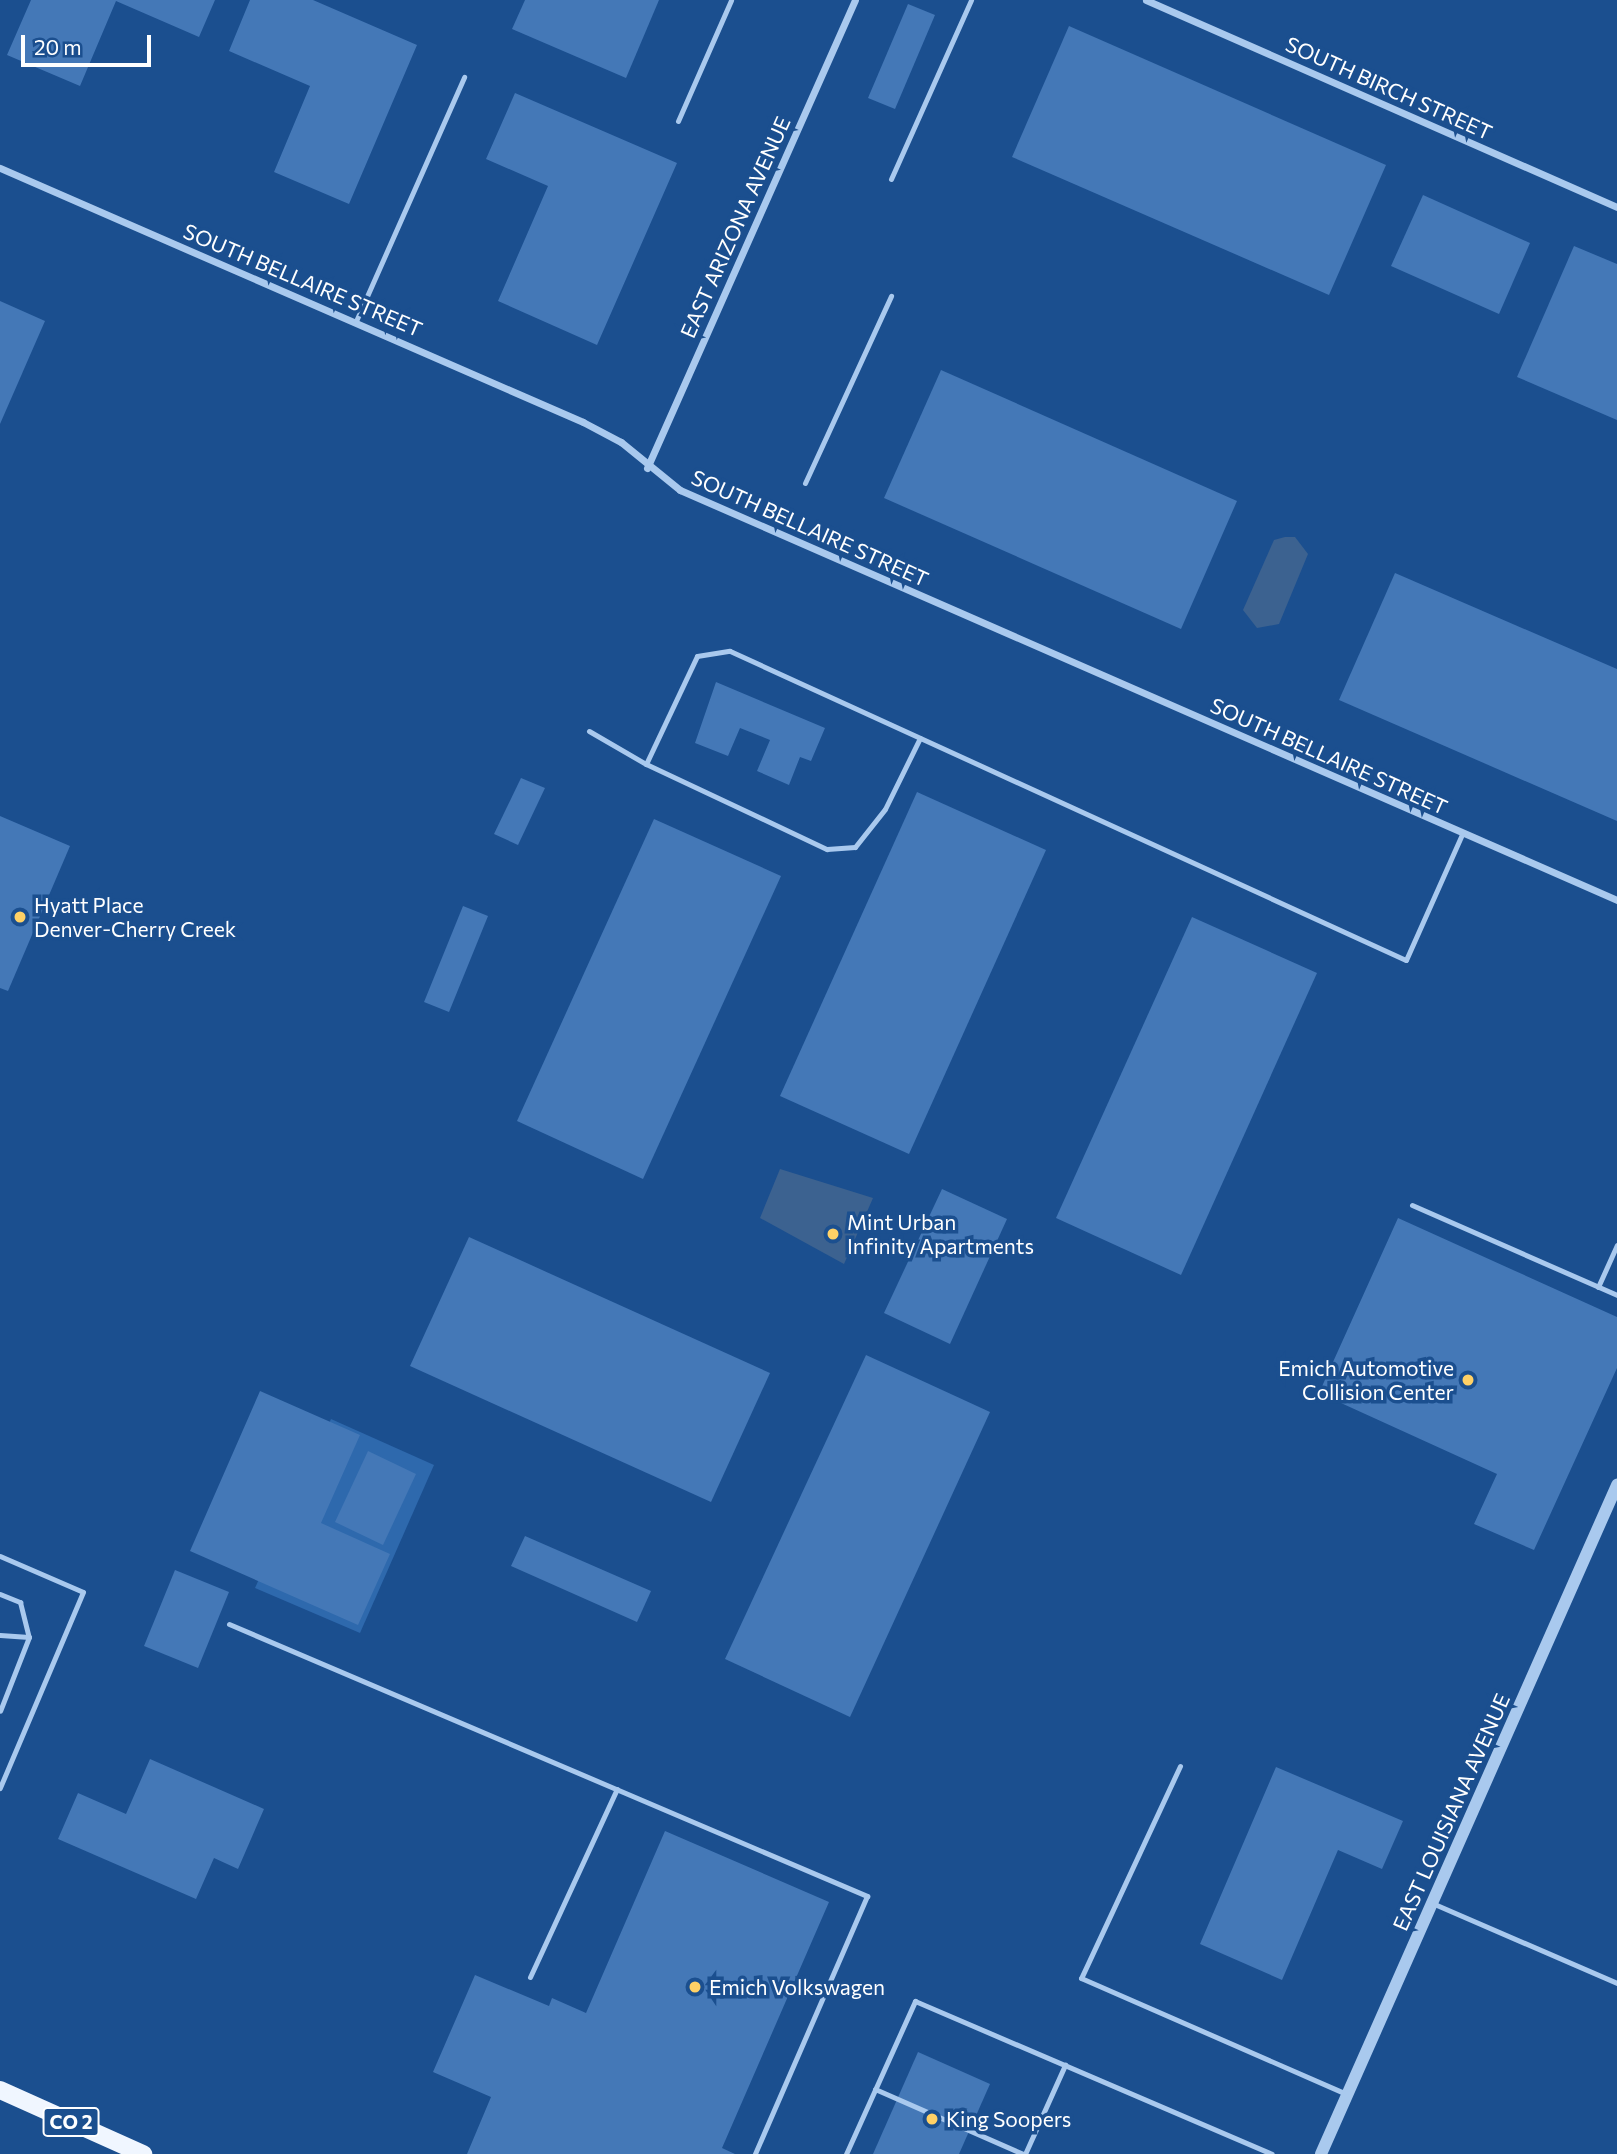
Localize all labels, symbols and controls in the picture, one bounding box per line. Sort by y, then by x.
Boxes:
scale bar [24,21,154,65]
street label: SOUTH BIRCH STREET [1282,31,1496,145]
text: 20 m [34,34,82,59]
street label: EAST ARIZONA AVENUE [675,112,795,342]
street label: SOUTH BELLAIRE STREET [180,218,426,342]
street label: SOUTH BELLAIRE STREET [687,464,933,592]
street label: SOUTH BELLAIRE STREET [1206,692,1452,820]
place label: Hyatt Place Denver-Cherry Creek [34,892,236,942]
marker: Hyatt Place Denver-Cherry Creek [12,909,28,925]
place label: Mint Urban Infinity Apartments [847,1209,1034,1259]
marker: Mint Urban Infinity Apartments [825,1226,841,1242]
place label: Emich Automotive Collision Center [1278,1355,1454,1405]
marker: Emich Automotive Collision Center [1460,1372,1476,1388]
street label: EAST LOUISIANA AVENUE [1387,1689,1515,1935]
place label: Emich Volkswagen [709,1974,885,2000]
marker: Emich Volkswagen [687,1979,703,1995]
road number: CO 2 [41,2106,101,2138]
place label: King Soopers [946,2106,1071,2132]
marker: King Soopers [924,2111,940,2127]

